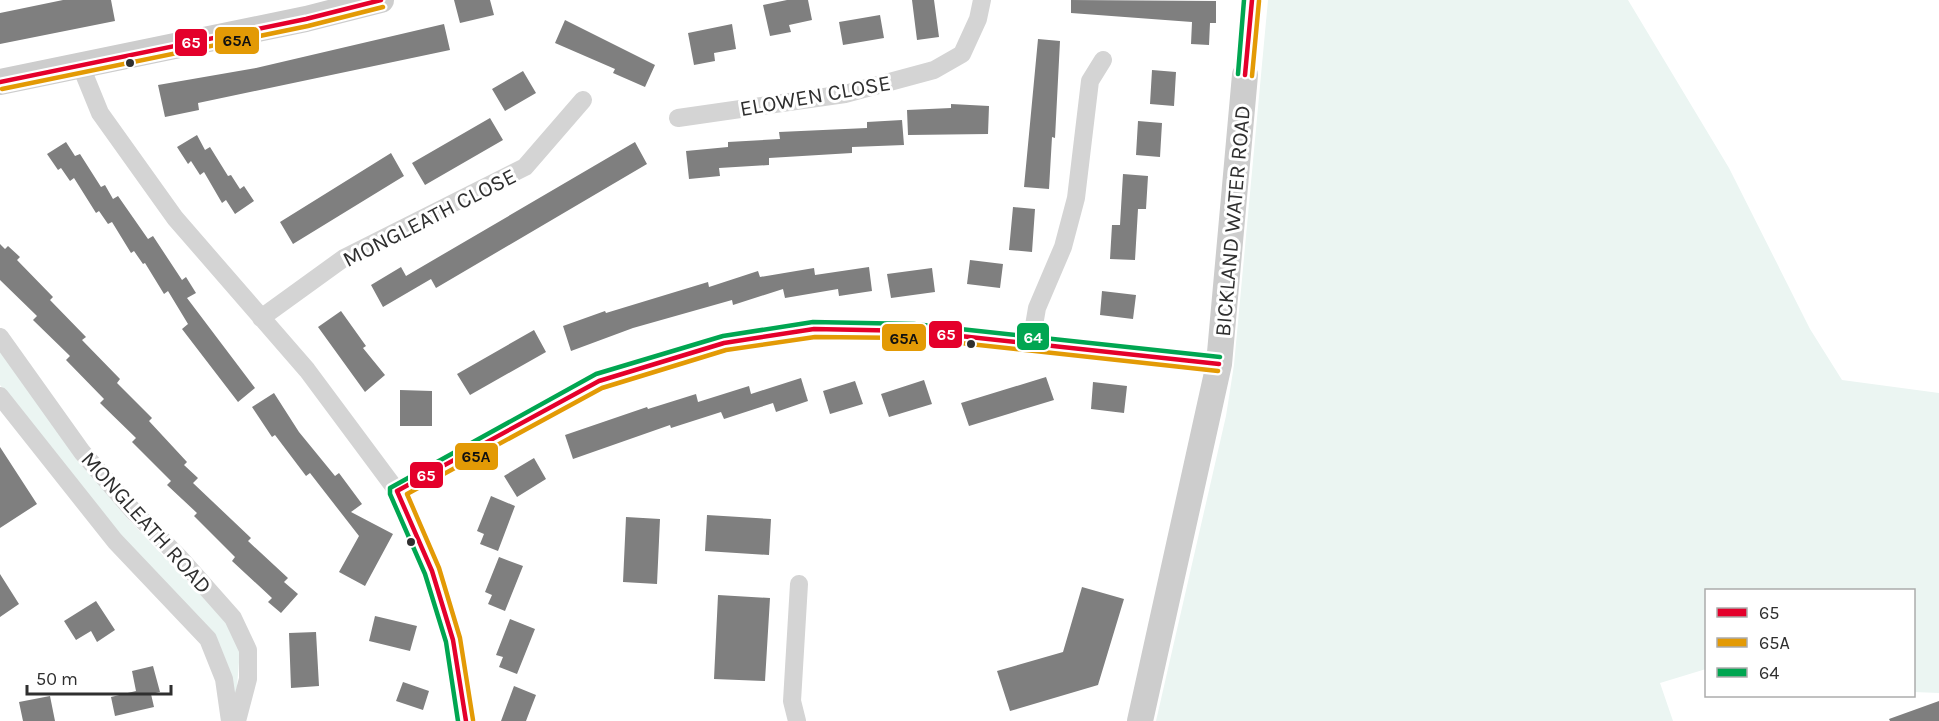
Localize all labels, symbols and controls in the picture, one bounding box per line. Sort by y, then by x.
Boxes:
line badge: 65A [214,26,260,55]
line badge: 65 [174,28,208,57]
text: 65A [222,31,252,50]
text: 65 [181,33,201,52]
unlabelled marker [124,57,136,69]
street label: ELOWEN CLOSE [738,70,893,122]
street label: BICKLAND WATER ROAD [1210,104,1256,338]
street label: MONGLEATH CLOSE [338,163,520,273]
line badge: 65 [928,320,963,349]
line badge: 64 [1016,322,1050,351]
line badge: 65A [881,323,927,352]
text: 65 [936,325,956,344]
text: 64 [1023,328,1043,347]
text: 65A [889,329,919,348]
unlabelled marker [965,338,977,350]
line badge: 65A [454,442,499,471]
street label: MONGLEATH ROAD [76,446,217,599]
text: 65A [461,447,491,466]
line badge: 65 [409,461,444,489]
text: 65 [416,466,436,485]
unlabelled marker [405,536,417,548]
legend [1705,589,1915,697]
text: 65 [1759,602,1779,624]
text: 65A [1759,632,1790,654]
scale bar [27,658,171,696]
text: 64 [1759,662,1779,684]
text: 50 m [36,668,78,690]

